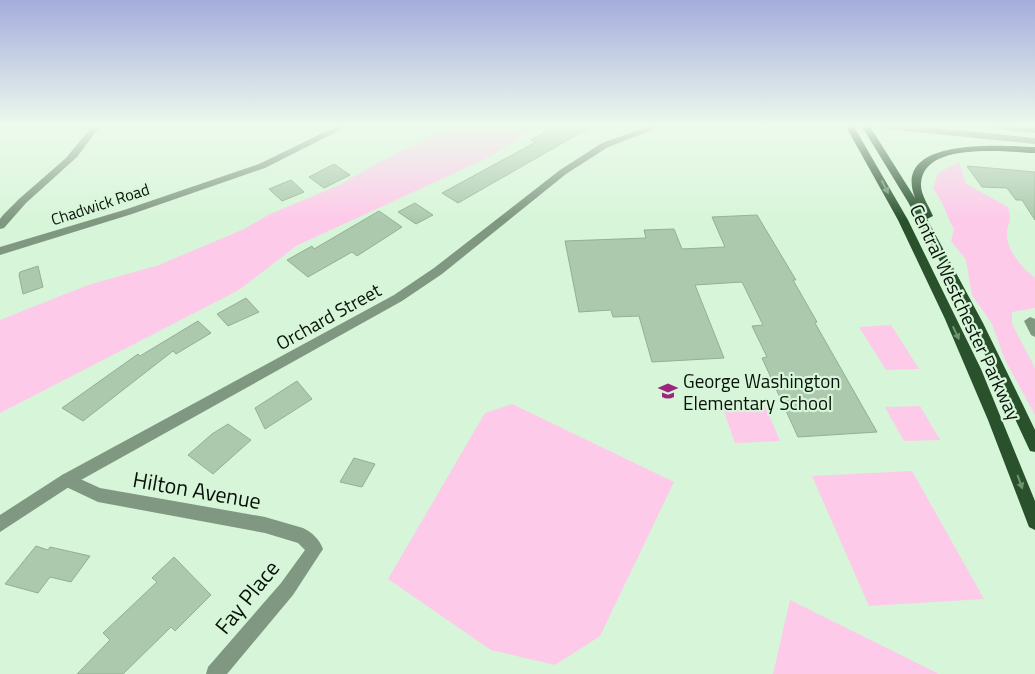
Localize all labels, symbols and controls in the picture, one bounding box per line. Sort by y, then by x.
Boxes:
street label: Chadwick Road [48,177,152,231]
one-way arrow [881,179,889,194]
street label: Central Westchester Parkway [903,199,1029,425]
street label: Orchard Street [270,275,386,357]
one-way arrow [952,326,960,340]
place label: George Washington Elementary School [683,366,840,417]
school or university icon: George Washington Elementary School [657,380,679,402]
street label: Hilton Avenue [130,462,264,518]
one-way arrow [1016,475,1024,490]
street label: Fay Place [206,553,288,641]

